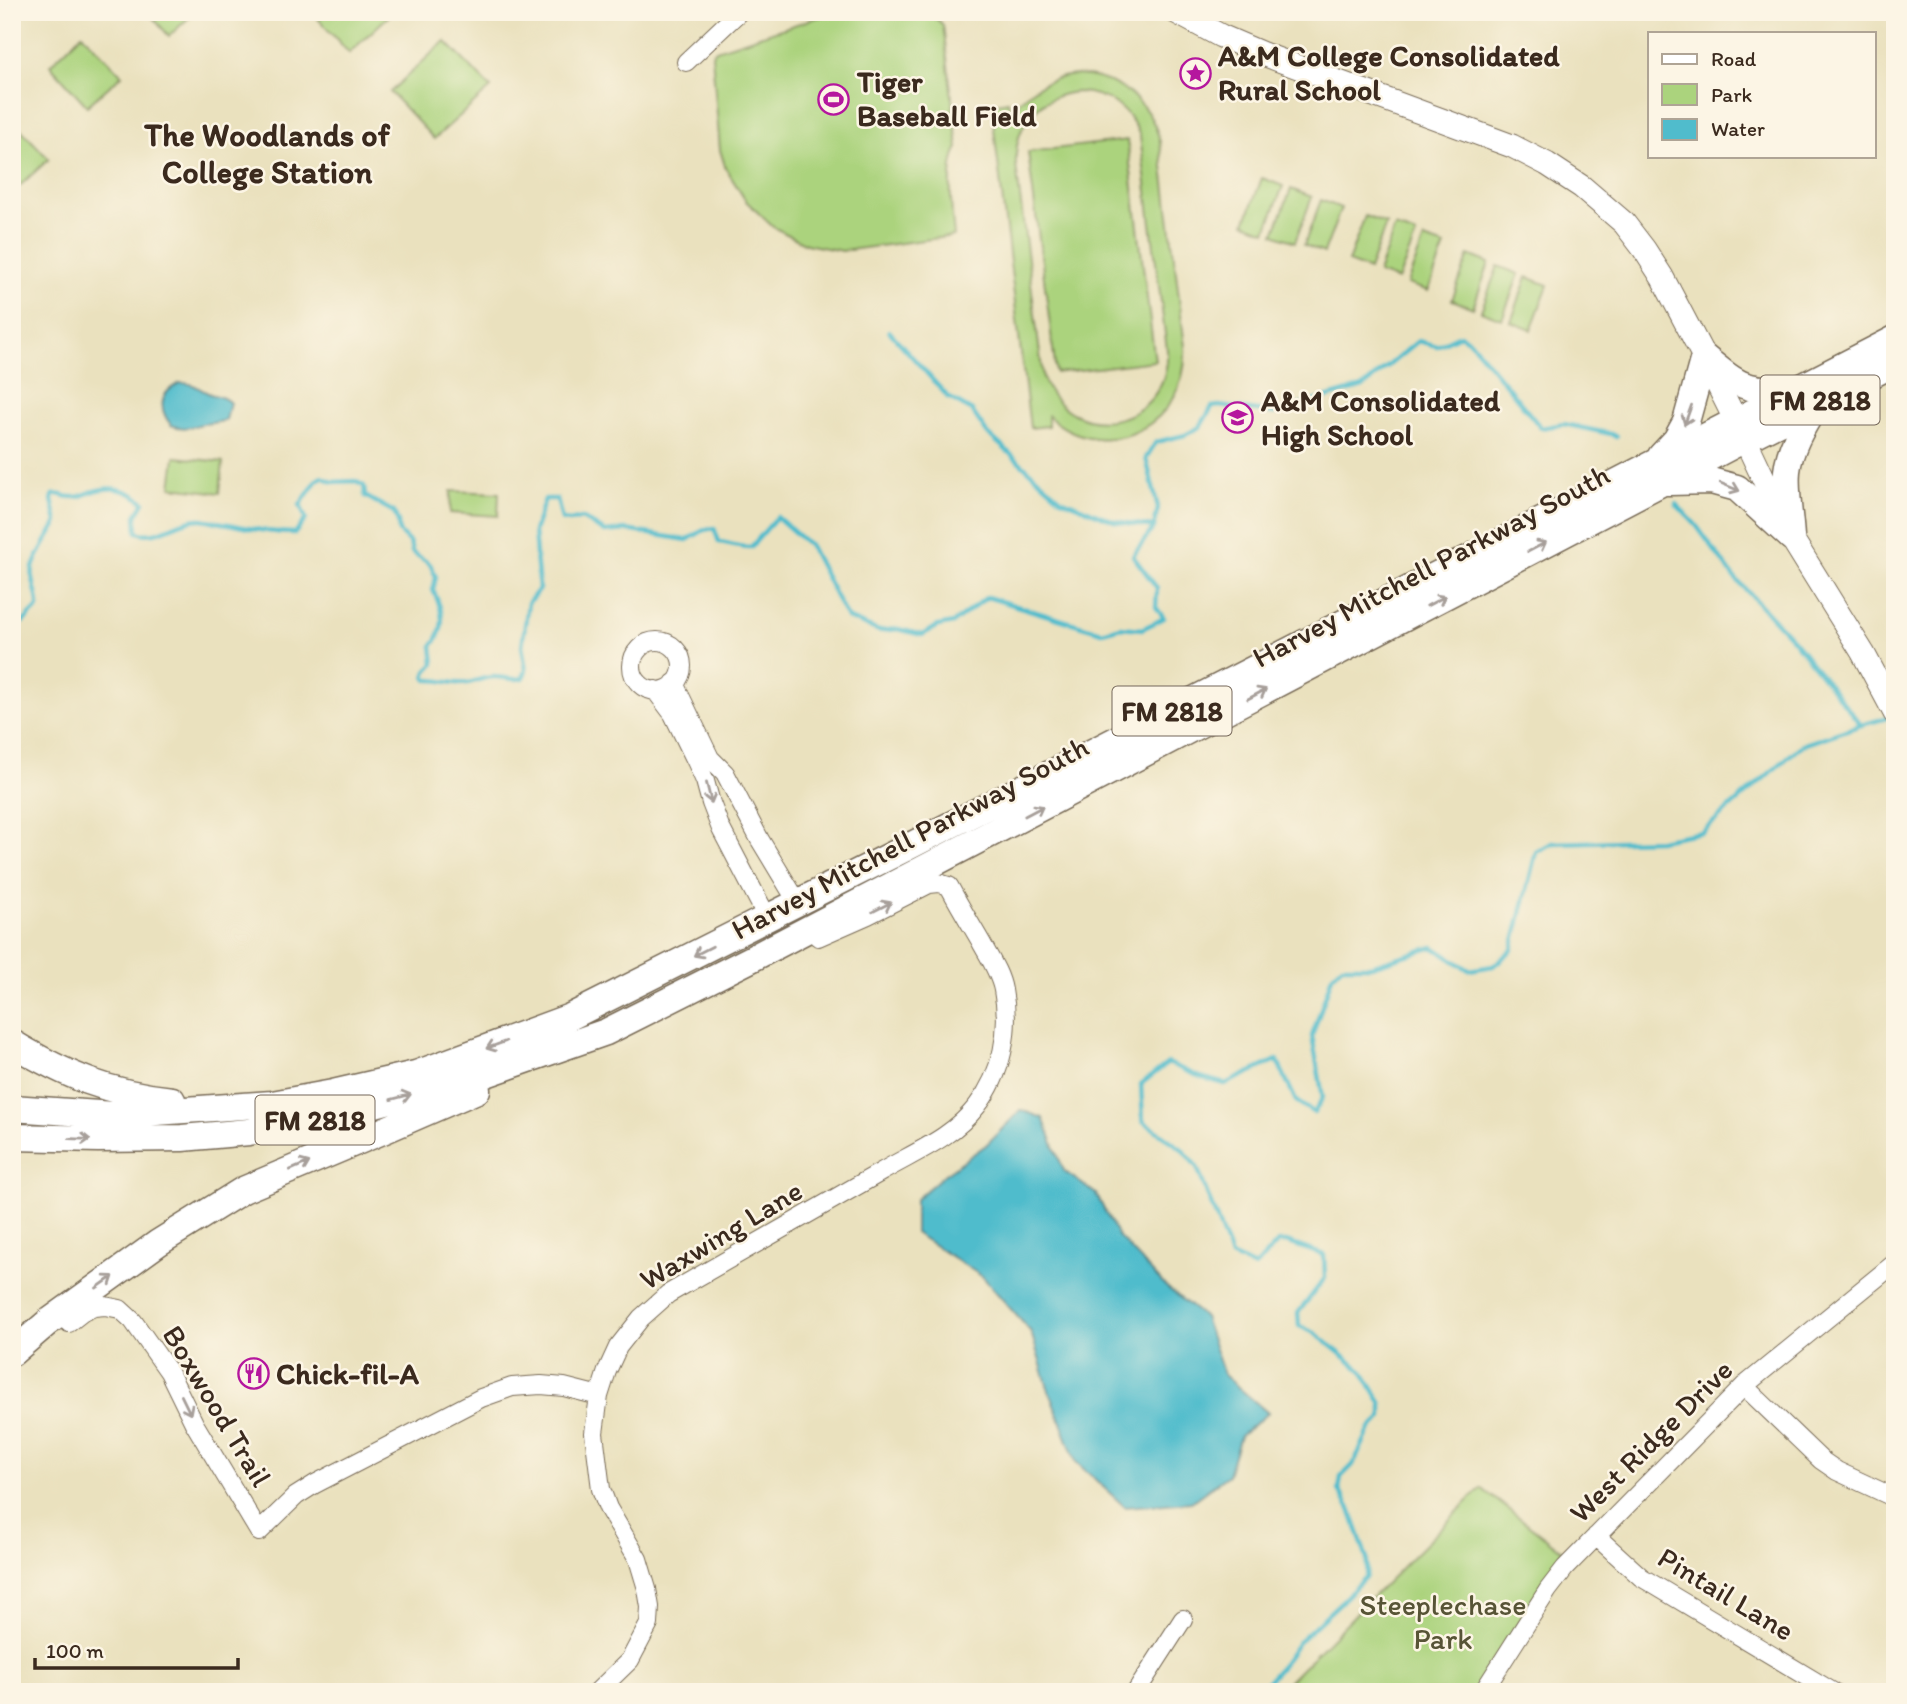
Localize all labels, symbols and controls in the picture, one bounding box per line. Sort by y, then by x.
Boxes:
legend [1648,32,1876,158]
place label: A&M College Consolidated Rural School [1217,37,1560,108]
text: Road [1711,46,1757,71]
place icon: A&M College Consolidated Rural School [1178,56,1212,90]
place label: Tiger Baseball Field [856,63,1037,134]
sports icon: Tiger Baseball Field [817,82,851,116]
text: Park [1711,82,1753,107]
district label: The Woodlands of College Station [143,116,391,191]
text: Water [1711,116,1765,141]
road number: FM 2818 [1760,376,1880,424]
place label: A&M Consolidated High School [1260,382,1501,453]
school or university icon: A&M Consolidated High School [1221,401,1255,435]
one-way arrow [1681,404,1693,425]
street label: Harvey Mitchell Parkway South [1246,456,1616,676]
one-way arrow [1719,482,1740,495]
one-way arrow [1527,540,1547,554]
one-way arrow [1425,593,1446,607]
road number: FM 2818 [1112,686,1232,736]
one-way arrow [1246,687,1267,701]
street label: Harvey Mitchell Parkway South [725,728,1095,948]
one-way arrow [703,782,716,804]
one-way arrow [1023,804,1044,818]
one-way arrow [871,900,892,914]
one-way arrow [693,944,714,958]
one-way arrow [485,1040,507,1052]
one-way arrow [390,1089,412,1102]
road number: FM 2818 [256,1096,374,1144]
one-way arrow [69,1132,92,1145]
one-way arrow [289,1159,310,1172]
street label: Waxwing Lane [633,1171,809,1298]
one-way arrow [95,1274,114,1289]
street label: Boxwood Trail [155,1318,280,1494]
street label: West Ridge Drive [1561,1351,1740,1530]
place label: Chick-fil-A [276,1355,420,1392]
restaurant icon: Chick-fil-A [236,1357,270,1391]
one-way arrow [179,1394,193,1415]
street label: Pintail Lane [1651,1538,1801,1649]
park label: Steeplechase Park [1359,1586,1527,1657]
scale bar [35,1627,238,1671]
text: 100 m [46,1638,104,1663]

